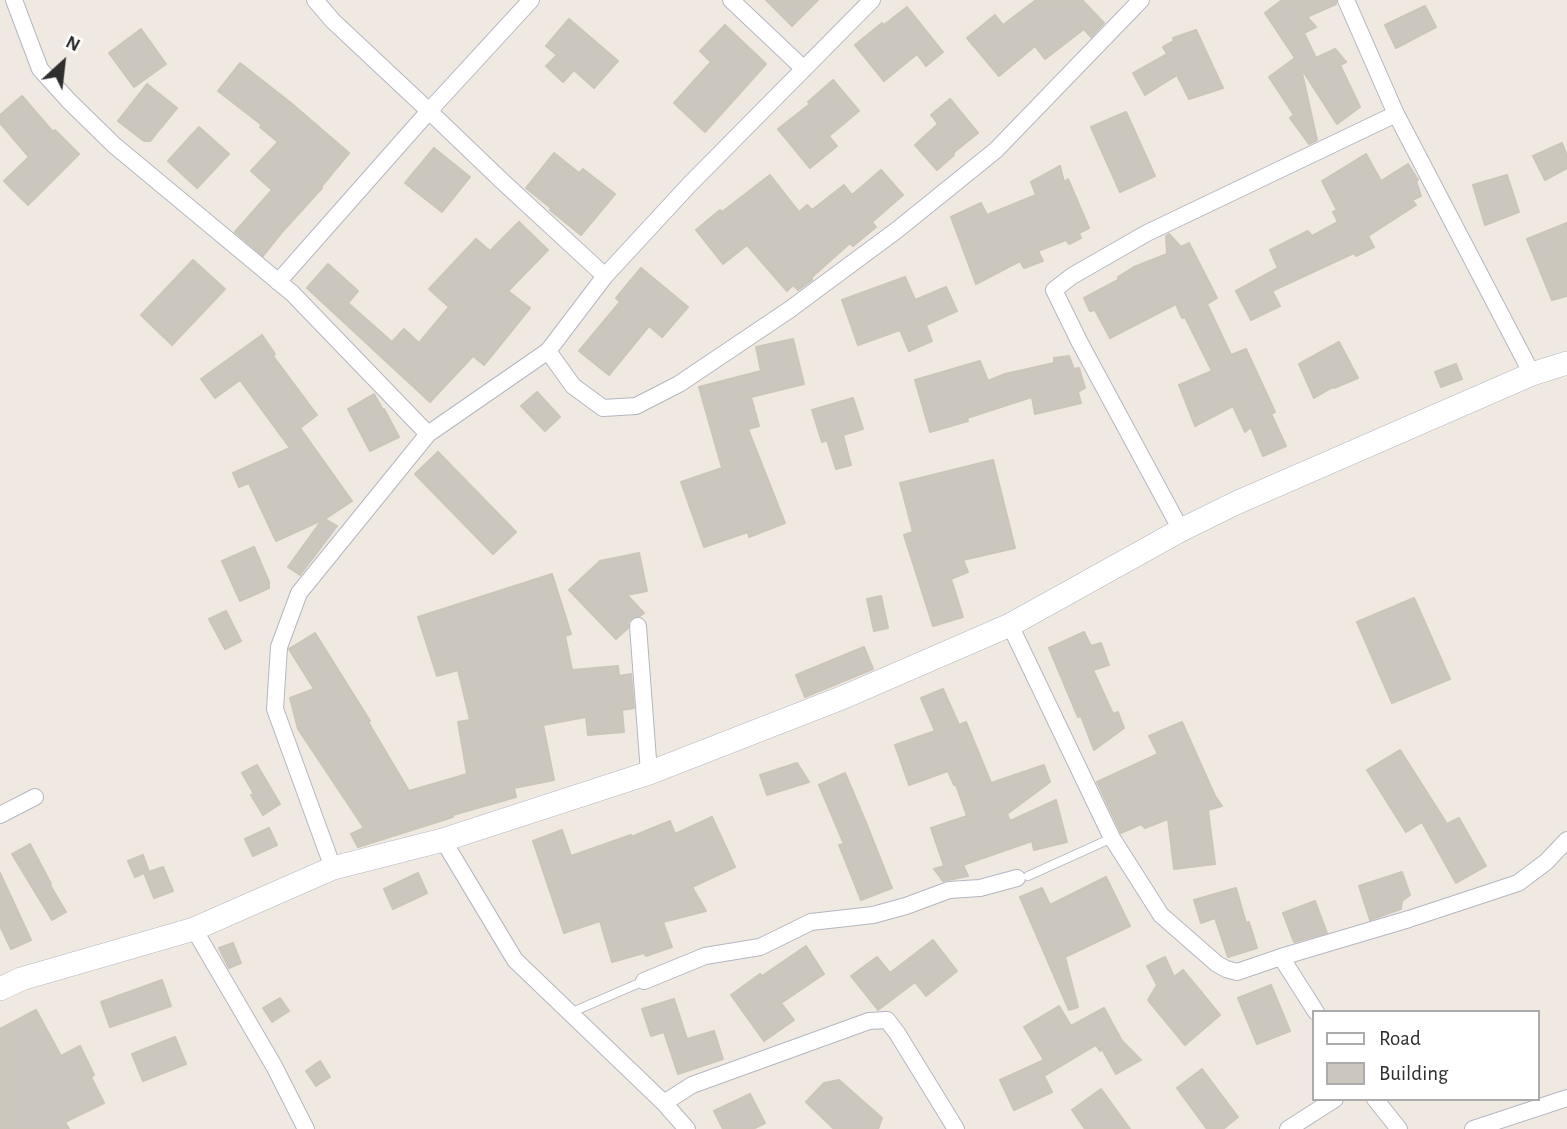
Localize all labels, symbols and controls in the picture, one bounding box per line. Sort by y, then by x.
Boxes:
north arrow [28,28,98,98]
text: N [63,32,83,55]
legend [1312,1010,1539,1101]
text: Road [1379,1028,1421,1049]
text: Building [1379,1063,1448,1084]

